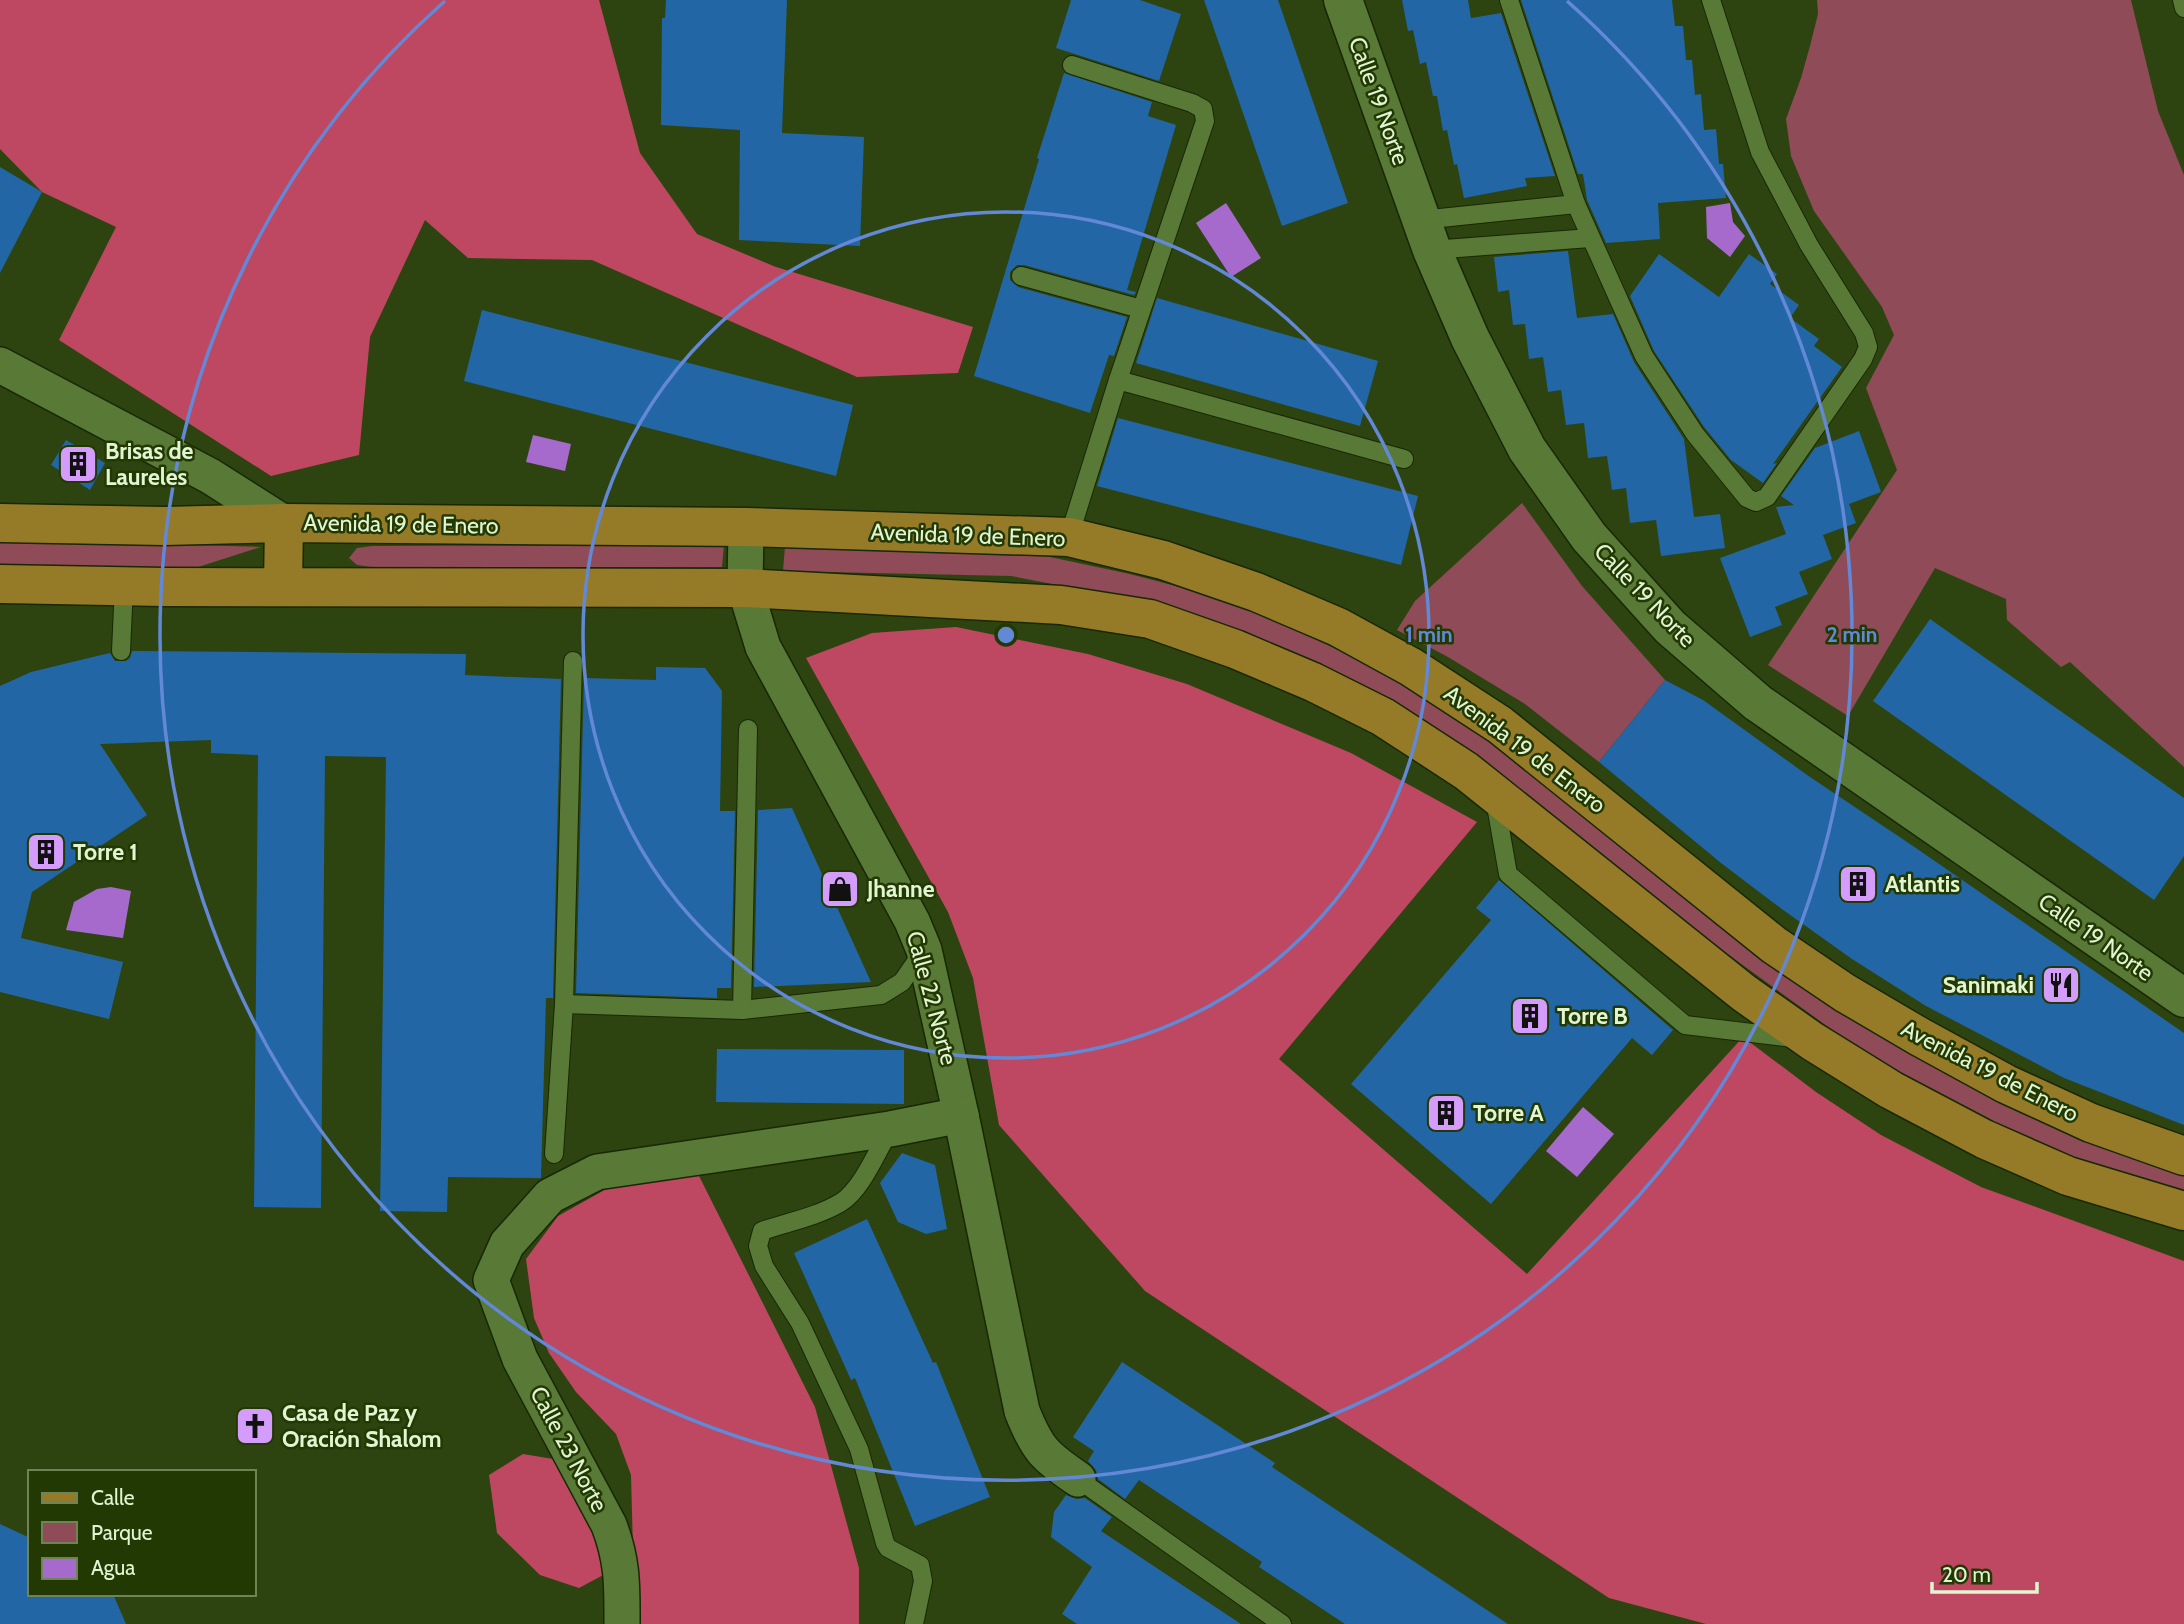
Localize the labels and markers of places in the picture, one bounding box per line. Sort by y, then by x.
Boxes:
place label: Brisas de Laureles [105,437,194,491]
building icon: Brisas de Laureles [57,443,99,485]
centre of rings [994,623,1018,647]
building icon: Torre 1 [25,831,67,873]
place label: Torre 1 [73,838,138,866]
building icon: Atlantis [1837,863,1879,905]
shop icon: Jhanne [819,868,861,910]
place label: Atlantis [1885,870,1960,898]
place label: Jhanne [866,875,935,903]
restaurant icon: Sanimaki [2040,964,2082,1006]
place label: Sanimaki [1943,971,2034,999]
building icon: Torre B [1509,995,1551,1037]
place label: Torre B [1557,1002,1628,1030]
building icon: Torre A [1425,1092,1467,1134]
place label: Torre A [1473,1099,1544,1127]
place label: Casa de Paz y Oración Shalom [282,1399,442,1453]
church icon: Casa de Paz y Oración Shalom [234,1405,276,1447]

